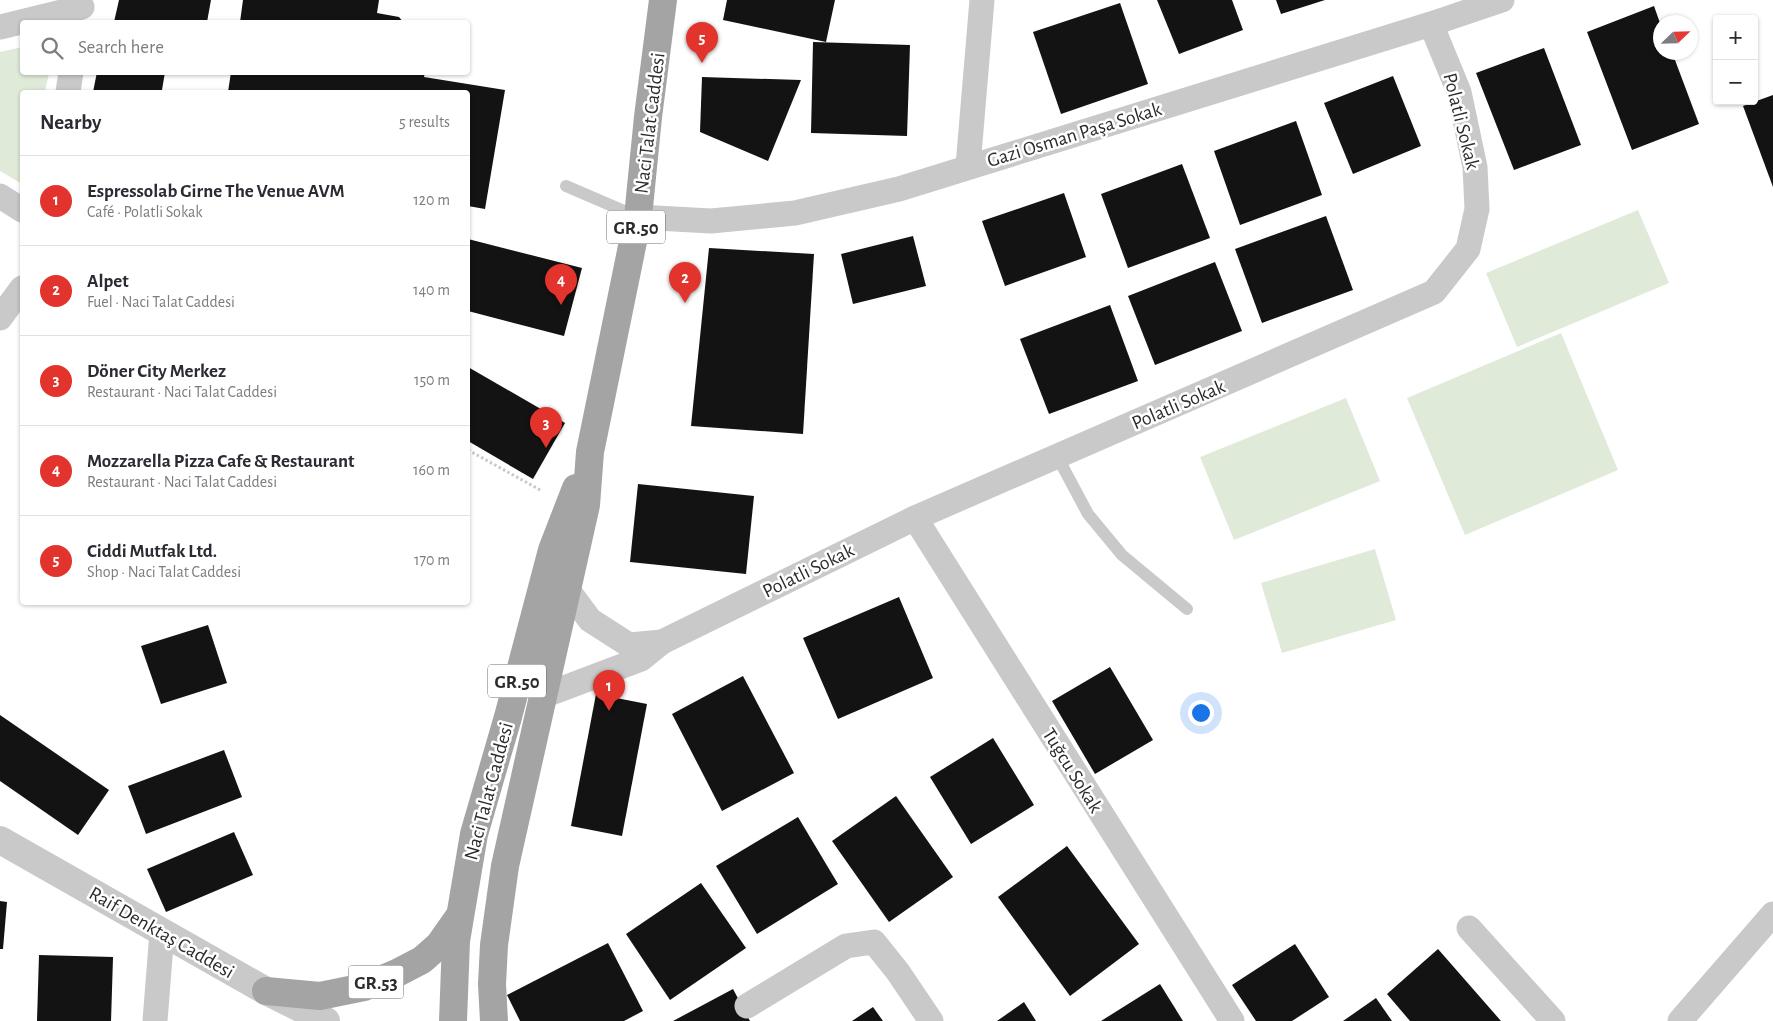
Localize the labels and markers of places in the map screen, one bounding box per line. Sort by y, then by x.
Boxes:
pin: 5 [686,22,718,63]
pin: 2 [669,262,701,303]
pin: 4 [545,264,577,305]
pin: 3 [530,407,562,448]
pin: 1 [593,670,625,711]

